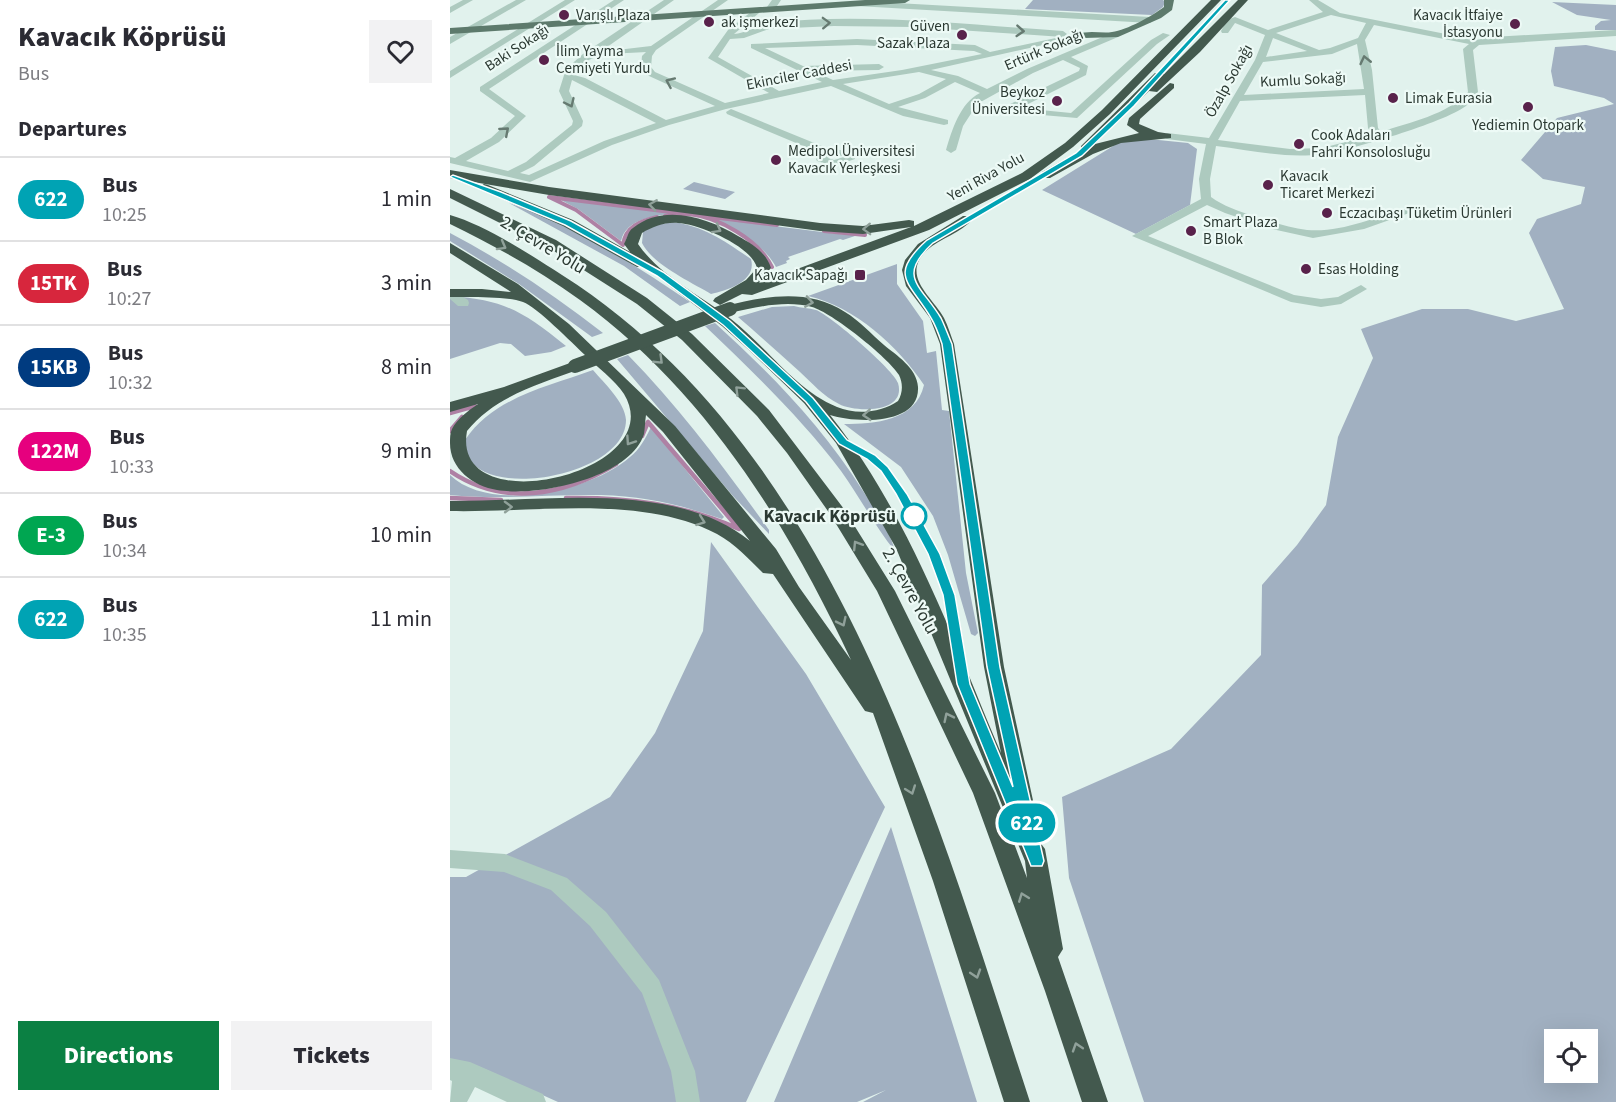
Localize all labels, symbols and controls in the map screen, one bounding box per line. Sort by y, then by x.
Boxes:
place label: Varışlı Plaza [576,5,650,26]
place label: Kavacık İtfaiye İstasyonu [1413,5,1503,43]
marker: Varışlı Plaza [557,8,571,22]
place label: ak işmerkezi [721,12,799,33]
marker: ak işmerkezi [702,15,716,29]
place label: Güven Sazak Plaza [877,16,950,54]
text: Kavacık Köprüsü [18,17,226,57]
one-way arrow [821,17,830,29]
marker: Kavacık İtfaiye İstasyonu [1508,17,1522,31]
street label: Baki Sokağı [481,19,553,77]
button: heart [369,20,432,83]
street label: Ertürk Sokağı [1001,24,1087,76]
one-way arrow [1016,24,1025,37]
marker: Güven Sazak Plaza [955,28,969,42]
place label: İlim Yayma Cemiyeti Yurdu [556,41,650,79]
street label: Özalp Sokağı [1200,41,1258,121]
marker: İlim Yayma Cemiyeti Yurdu [537,53,551,67]
street label: Ekinciler Caddesi [744,54,854,96]
one-way arrow [1359,55,1372,65]
text: Bus [18,60,49,88]
street label: Kumlu Sokağı [1259,67,1347,93]
one-way arrow [666,77,677,89]
place label: Beykoz Üniversitesi [972,82,1045,120]
place label: Limak Eurasia [1405,88,1492,109]
marker: Limak Eurasia [1386,91,1400,105]
marker: Beykoz Üniversitesi [1050,94,1064,108]
one-way arrow [562,96,574,107]
marker: Yediemin Otopark [1521,100,1535,114]
text: Departures [18,113,127,145]
place label: Yediemin Otopark [1471,115,1585,136]
place label: Cook Adaları Fahri Konsolosluğu [1311,125,1431,163]
one-way arrow [498,127,509,138]
marker: Cook Adaları Fahri Konsolosluğu [1292,137,1306,151]
place label: Medipol Üniversitesi Kavacık Yerleşkesi [788,141,915,179]
street label: Yeni Riva Yolu [943,147,1028,207]
marker: Medipol Üniversitesi Kavacık Yerleşkesi [769,153,783,167]
place label: Kavacık Ticaret Merkezi [1280,166,1375,204]
text: Bus [102,169,138,201]
marker: Kavacık Ticaret Merkezi [1261,178,1275,192]
text: 1 min [381,183,432,215]
text: 622 [34,184,68,214]
one-way arrow [648,200,657,212]
text: 10:25 [102,201,147,229]
place label: Eczacıbaşı Tüketim Ürünleri [1339,203,1512,224]
marker: Eczacıbaşı Tüketim Ürünleri [1320,206,1334,220]
street label: 2. Çevre Yolu [496,210,590,280]
place label: Smart Plaza B Blok [1203,212,1278,250]
one-way arrow [711,222,721,233]
one-way arrow [863,223,872,235]
marker: Smart Plaza B Blok [1184,224,1198,238]
one-way arrow [496,239,506,250]
text: Bus [107,253,142,285]
place label: Esas Holding [1318,259,1399,280]
marker: Esas Holding [1299,262,1313,276]
place label: Kavacık Sapağı [754,265,848,286]
text: 3 min [381,267,432,299]
text: 15TK [30,268,77,298]
marker: Kavacık Sapağı [853,268,867,282]
text: 10:27 [107,285,152,313]
one-way arrow [803,295,813,308]
text: Bus [108,337,143,369]
text: 8 min [381,351,432,383]
text: 15KB [30,352,78,382]
one-way arrow [653,353,663,364]
text: 10:32 [108,369,153,397]
one-way arrow [736,386,747,397]
one-way arrow [863,409,872,422]
text: Bus [109,421,145,453]
one-way arrow [626,434,637,445]
text: 9 min [381,435,432,467]
text: 122M [30,436,79,466]
text: 10:33 [109,453,154,481]
one-way arrow [504,501,513,513]
marker: Kavacık Köprüsü [901,503,927,529]
place label: Kavacık Köprüsü [763,504,896,529]
text: Bus [102,505,138,537]
one-way arrow [696,514,706,527]
text: 10 min [370,519,432,551]
text: E-3 [36,520,66,550]
text: 10:34 [102,537,147,565]
one-way arrow [853,541,865,551]
street label: 2. Çevre Yolu [876,543,944,639]
text: Bus [102,589,138,621]
text: 11 min [370,603,432,635]
text: 622 [34,604,68,634]
one-way arrow [835,615,846,626]
text: 10:35 [102,621,147,649]
one-way arrow [943,713,955,724]
one-way arrow [904,784,917,795]
line badge: 622 [992,804,1062,842]
text: 622 [1010,808,1044,838]
one-way arrow [1017,892,1030,903]
one-way arrow [969,968,981,979]
button: Directions [18,1021,219,1090]
button: Tickets [231,1021,432,1090]
map controls [1544,1029,1598,1083]
button: locate [1544,1029,1598,1083]
one-way arrow [1071,1042,1084,1052]

